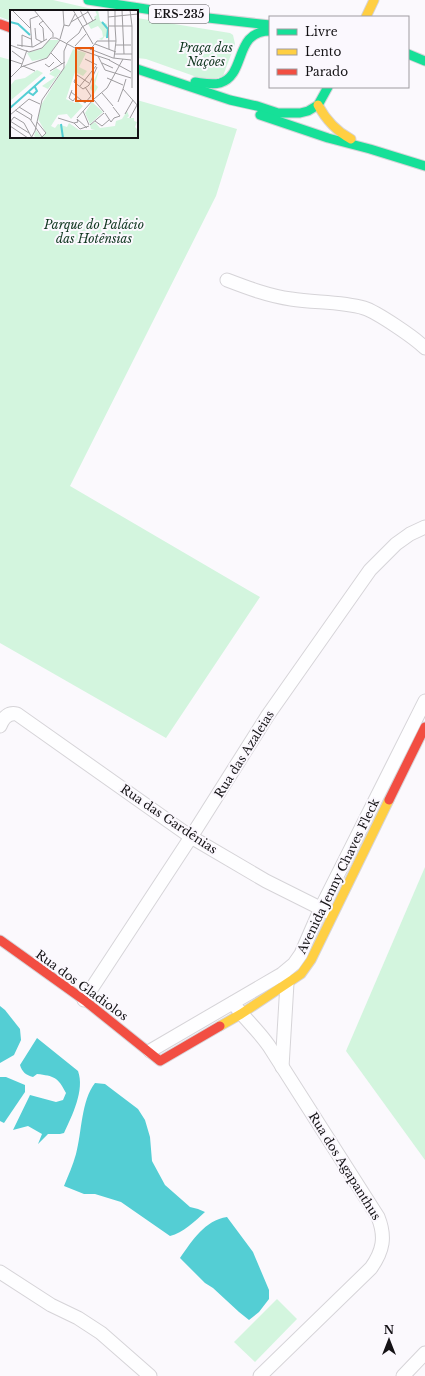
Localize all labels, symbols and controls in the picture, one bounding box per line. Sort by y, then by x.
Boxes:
road number: ERS-235 [149,5,209,23]
inset map [10,10,138,138]
legend [269,16,409,88]
text: Livre [305,24,338,39]
park label: Praça das Nações [178,40,233,69]
text: Lento [305,44,341,59]
text: Parado [305,64,348,79]
park label: Parque do Palácio das Hotênsias [43,217,144,246]
street label: Rua das Azaleias [211,708,277,800]
street label: Rua das Gardênias [118,781,220,857]
street label: Avenida Jenny Chaves Fleck [293,795,382,957]
street label: Rua dos Gladiolos [33,946,131,1024]
street label: Rua dos Agapanthus [306,1109,384,1223]
north arrow [369,1320,409,1360]
text: N [384,1323,395,1337]

